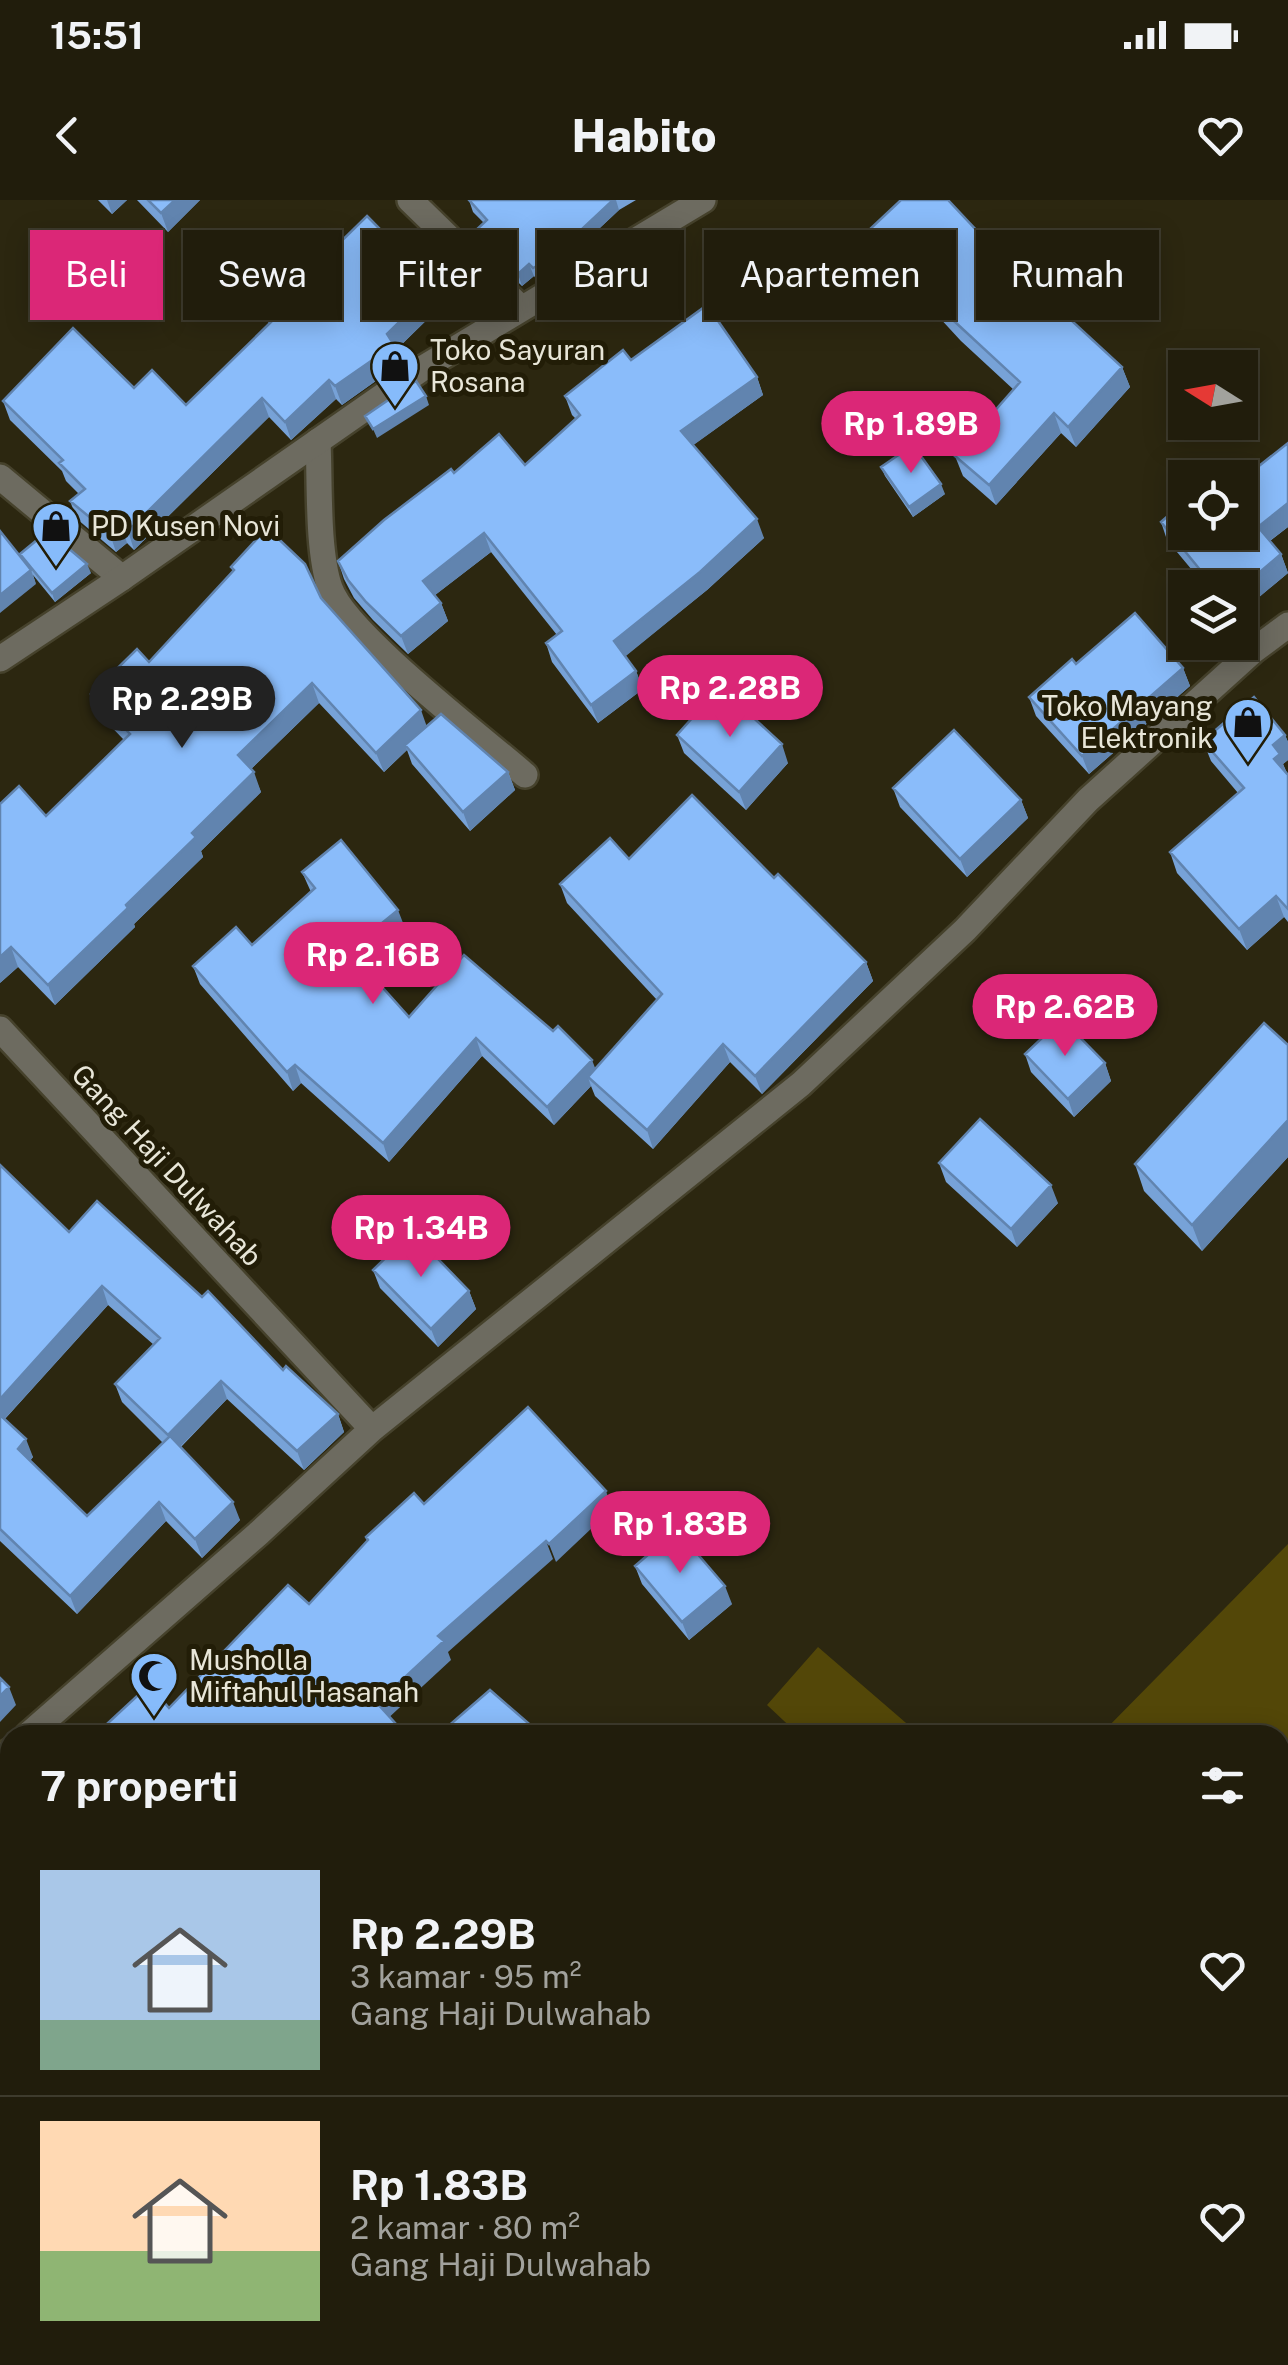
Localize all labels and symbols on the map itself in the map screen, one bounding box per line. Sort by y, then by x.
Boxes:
place label: Toko Sayuran Rosana [430,333,605,398]
shop icon: Toko Sayuran Rosana [369,340,421,408]
north arrow [1168,350,1258,440]
pin: Rp 1.89B [808,391,1014,476]
shop icon: PD Kusen Novi [30,500,82,568]
place label: PD Kusen Novi [91,509,280,542]
pin: Rp 2.28B [627,655,833,740]
pin: Rp 2.29B [79,666,285,751]
place label: Toko Mayang Elektronik [1042,689,1213,754]
shop icon: Toko Mayang Elektronik [1222,696,1274,764]
pin: Rp 2.16B [270,922,476,1007]
pin: Rp 2.62B [962,974,1168,1059]
street label: Gang Haji Dulwahab [65,1057,269,1272]
pin: Rp 1.34B [318,1195,524,1280]
pin: Rp 1.83B [577,1491,783,1576]
place label: Musholla Miftahul Hasanah [189,1643,419,1708]
mosque icon: Musholla Miftahul Hasanah [128,1650,180,1718]

